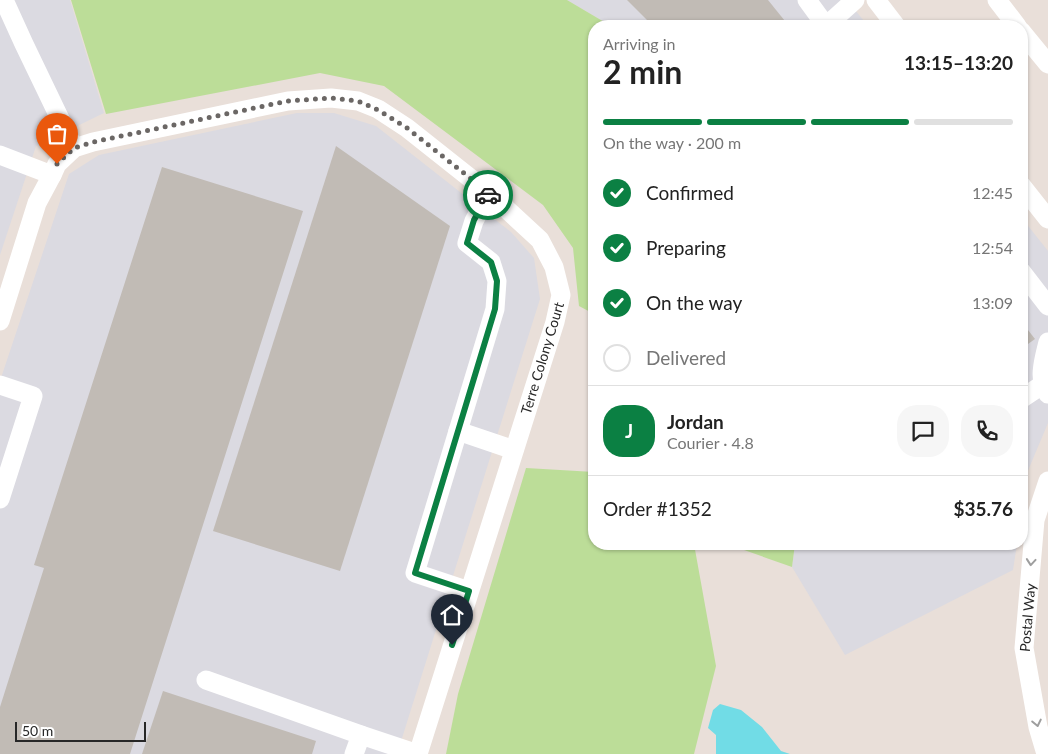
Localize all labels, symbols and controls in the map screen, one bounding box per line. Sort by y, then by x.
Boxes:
text: Arriving in [603,34,676,53]
text: 13:15–13:20 [904,51,1013,74]
text: 2 min [603,52,682,91]
pin [36,113,78,164]
icon: bag [43,120,71,148]
text: On the way · 200 m [603,133,741,152]
courier [463,170,513,220]
icon: check [603,179,631,207]
icon: car [474,181,502,209]
text: Confirmed [646,181,734,204]
text: 12:45 [972,183,1013,202]
icon: check [603,234,631,262]
text: Preparing [646,236,726,259]
text: 12:54 [972,238,1013,257]
icon: check [603,289,631,317]
text: On the way [646,291,742,314]
text: 13:09 [972,293,1013,312]
street label: Terre Colony Court [517,300,567,416]
text: Delivered [646,346,726,369]
button: chat [897,405,949,457]
button: phone [961,405,1013,457]
text: Jordan [667,410,724,433]
text: J [625,419,633,442]
text: Courier · 4.8 [667,433,754,452]
text: Order #1352 [603,497,712,520]
text: $35.76 [953,497,1013,520]
one-way arrow [1026,559,1037,567]
street label: Postal Way [1015,582,1038,652]
pin [431,594,473,645]
icon: home [438,601,466,629]
scale bar [15,719,146,742]
one-way arrow [1031,719,1042,728]
text: 50 m [22,722,53,739]

